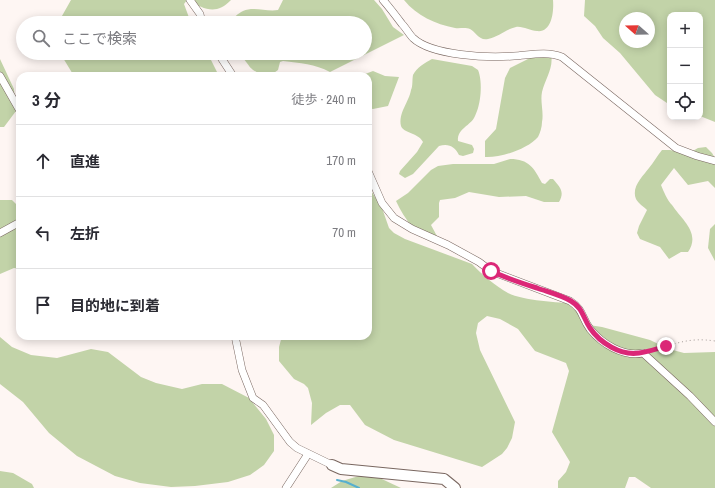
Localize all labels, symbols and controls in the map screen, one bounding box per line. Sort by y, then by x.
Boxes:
north arrow [619,12,655,48]
map controls [667,12,703,120]
button: + [667,12,703,48]
search box [16,16,372,60]
icon: search [30,27,52,49]
text: ここで検索 [62,28,137,49]
button: − [667,48,703,84]
button: locate [667,84,703,120]
text: 3 分 [32,88,61,111]
text: 徒歩 · 240 m [291,91,356,108]
icon: ahead [32,150,54,172]
text: 直進 [70,151,100,172]
text: 170 m [326,152,356,169]
icon: left [32,222,54,244]
text: 左折 [70,223,100,244]
text: 70 m [332,224,356,241]
route start [482,262,500,280]
icon: arrive [32,294,54,316]
text: 目的地に到着 [70,295,160,316]
route end [657,337,675,355]

